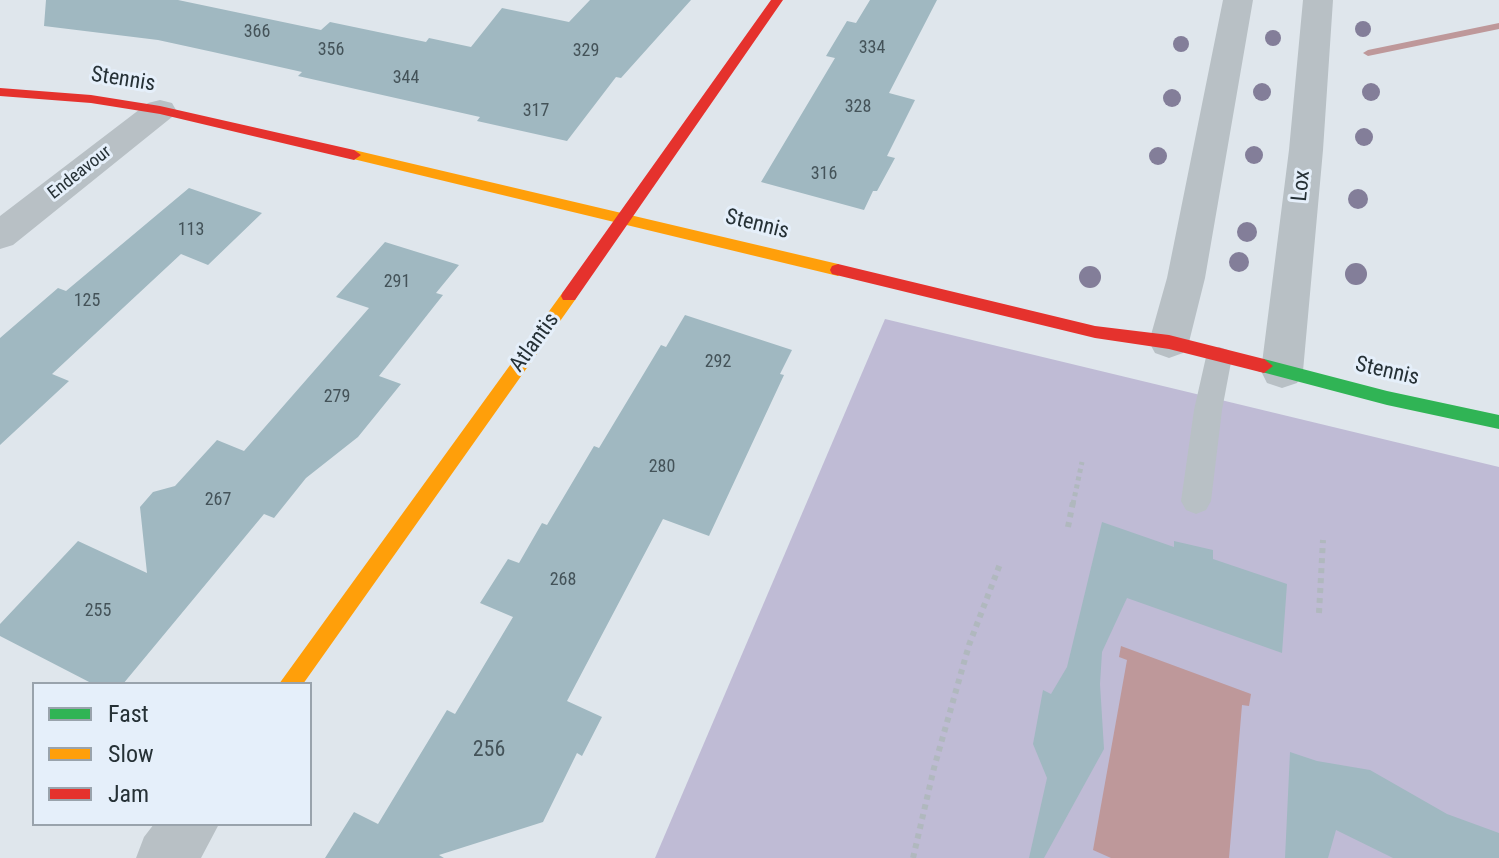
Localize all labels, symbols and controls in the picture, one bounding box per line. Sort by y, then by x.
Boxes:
house number: 366 [244,21,270,43]
house number: 334 [859,37,885,59]
house number: 356 [318,39,344,61]
house number: 329 [573,40,599,62]
street label: Stennis [89,62,157,98]
house number: 344 [393,67,419,89]
house number: 328 [845,96,871,118]
house number: 317 [523,100,549,122]
street label: Endeavour [44,142,116,204]
house number: 316 [811,163,837,185]
street label: Lox [1287,169,1317,203]
street label: Stennis [722,204,792,246]
house number: 113 [178,219,204,241]
house number: 291 [384,271,410,293]
house number: 125 [74,290,100,312]
street label: Atlantis [505,308,565,378]
house number: 292 [705,351,731,373]
street label: Stennis [1353,352,1421,392]
house number: 279 [324,386,350,408]
house number: 280 [649,456,675,478]
house number: 267 [205,489,231,511]
house number: 268 [550,569,576,591]
house number: 255 [85,600,111,622]
legend [32,682,312,826]
text: Fast [108,700,149,728]
house number: 256 [473,737,505,763]
text: Slow [108,740,154,768]
text: Jam [108,780,149,808]

